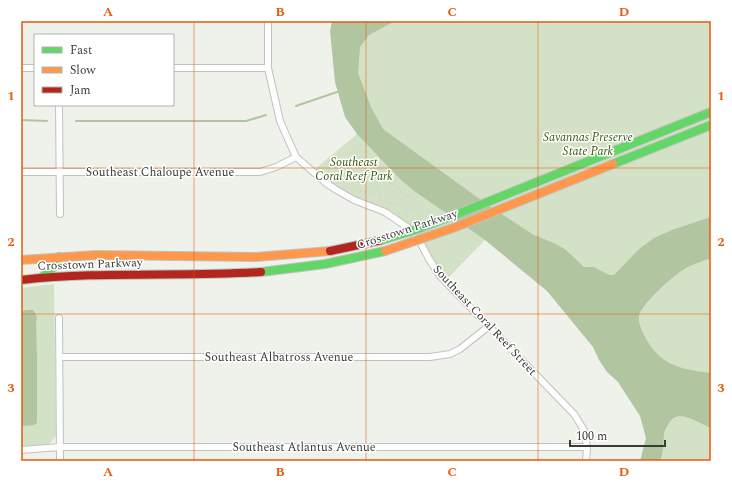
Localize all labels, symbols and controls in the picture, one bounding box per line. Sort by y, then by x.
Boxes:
text: A [103,2,113,22]
text: B [275,2,285,22]
text: C [447,2,457,22]
text: D [619,2,629,22]
legend [34,34,174,106]
text: Fast [70,41,92,60]
text: Slow [70,61,96,80]
text: Jam [70,81,91,100]
text: 1 [7,86,15,106]
text: 1 [717,86,725,106]
park label: Savannas Preserve State Park [543,128,633,161]
park label: Southeast Coral Reef Park [315,153,393,186]
street label: Southeast Chaloupe Avenue [86,163,234,182]
street label: Crosstown Parkway [354,204,461,255]
text: 2 [7,232,15,252]
text: 2 [717,232,725,252]
street label: Crosstown Parkway [37,253,144,276]
street label: Southeast Coral Reef Street [428,261,541,380]
street label: Southeast Albatross Avenue [205,348,354,367]
text: 3 [7,378,15,398]
text: 3 [717,378,725,398]
scale bar [570,422,665,448]
text: 100 m [576,427,607,446]
street label: Southeast Atlantus Avenue [232,438,376,457]
text: A [103,462,113,482]
text: B [275,462,285,482]
text: C [447,462,457,482]
text: D [619,462,629,482]

